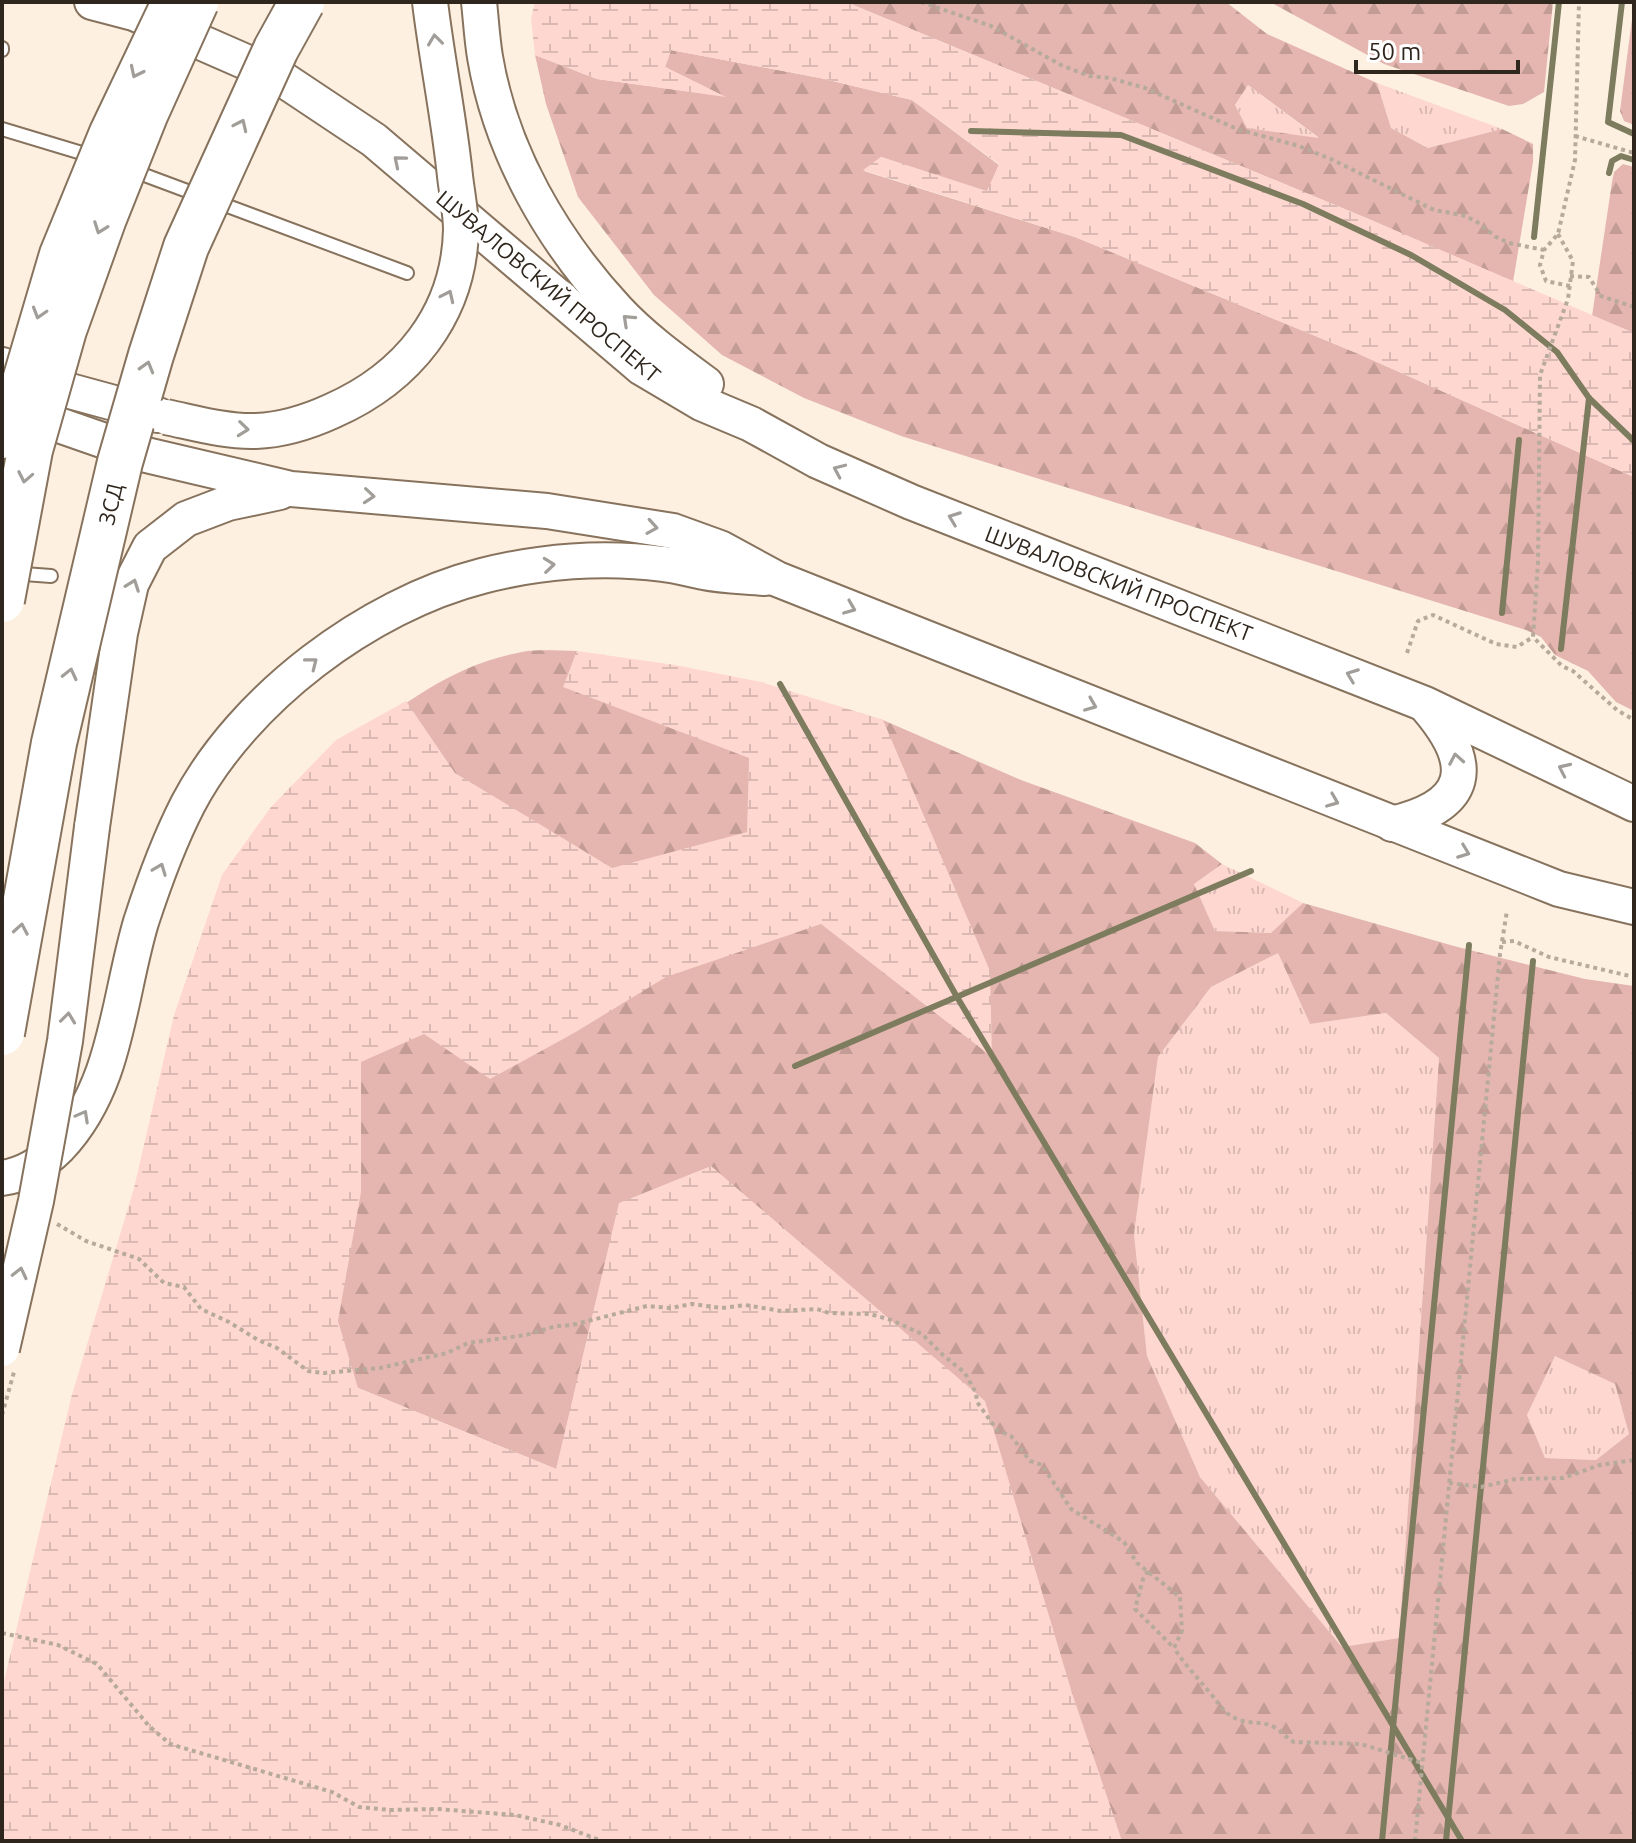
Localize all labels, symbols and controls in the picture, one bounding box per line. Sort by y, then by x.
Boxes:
scale bar [1356,24,1518,74]
one-way arrow [426,33,443,46]
text: 50 m [1368,38,1421,65]
one-way arrow [130,64,146,79]
one-way arrow [231,119,247,133]
one-way arrow [394,156,409,171]
street label: ШУВАЛОВСКИЙ ПРОСПЕКТ [432,185,666,387]
one-way arrow [93,221,110,235]
one-way arrow [438,290,454,305]
one-way arrow [32,306,48,320]
one-way arrow [622,316,637,330]
one-way arrow [138,361,154,375]
one-way arrow [237,421,250,438]
one-way arrow [833,464,847,480]
one-way arrow [17,470,34,483]
street label: ЗСД [93,481,127,527]
one-way arrow [363,487,376,504]
one-way arrow [948,512,962,528]
one-way arrow [645,518,658,535]
street label: ШУВАЛОВСКИЙ ПРОСПЕКТ [982,520,1256,646]
one-way arrow [543,557,556,574]
one-way arrow [123,579,140,593]
one-way arrow [842,598,856,615]
one-way arrow [303,658,318,672]
one-way arrow [61,667,78,681]
one-way arrow [1346,668,1360,685]
one-way arrow [1083,695,1097,711]
one-way arrow [1449,752,1466,765]
one-way arrow [1558,763,1572,779]
one-way arrow [1325,791,1339,808]
one-way arrow [1456,842,1470,859]
one-way arrow [150,863,167,877]
one-way arrow [11,922,28,936]
one-way arrow [59,1011,76,1025]
one-way arrow [73,1110,89,1125]
one-way arrow [11,1267,28,1281]

